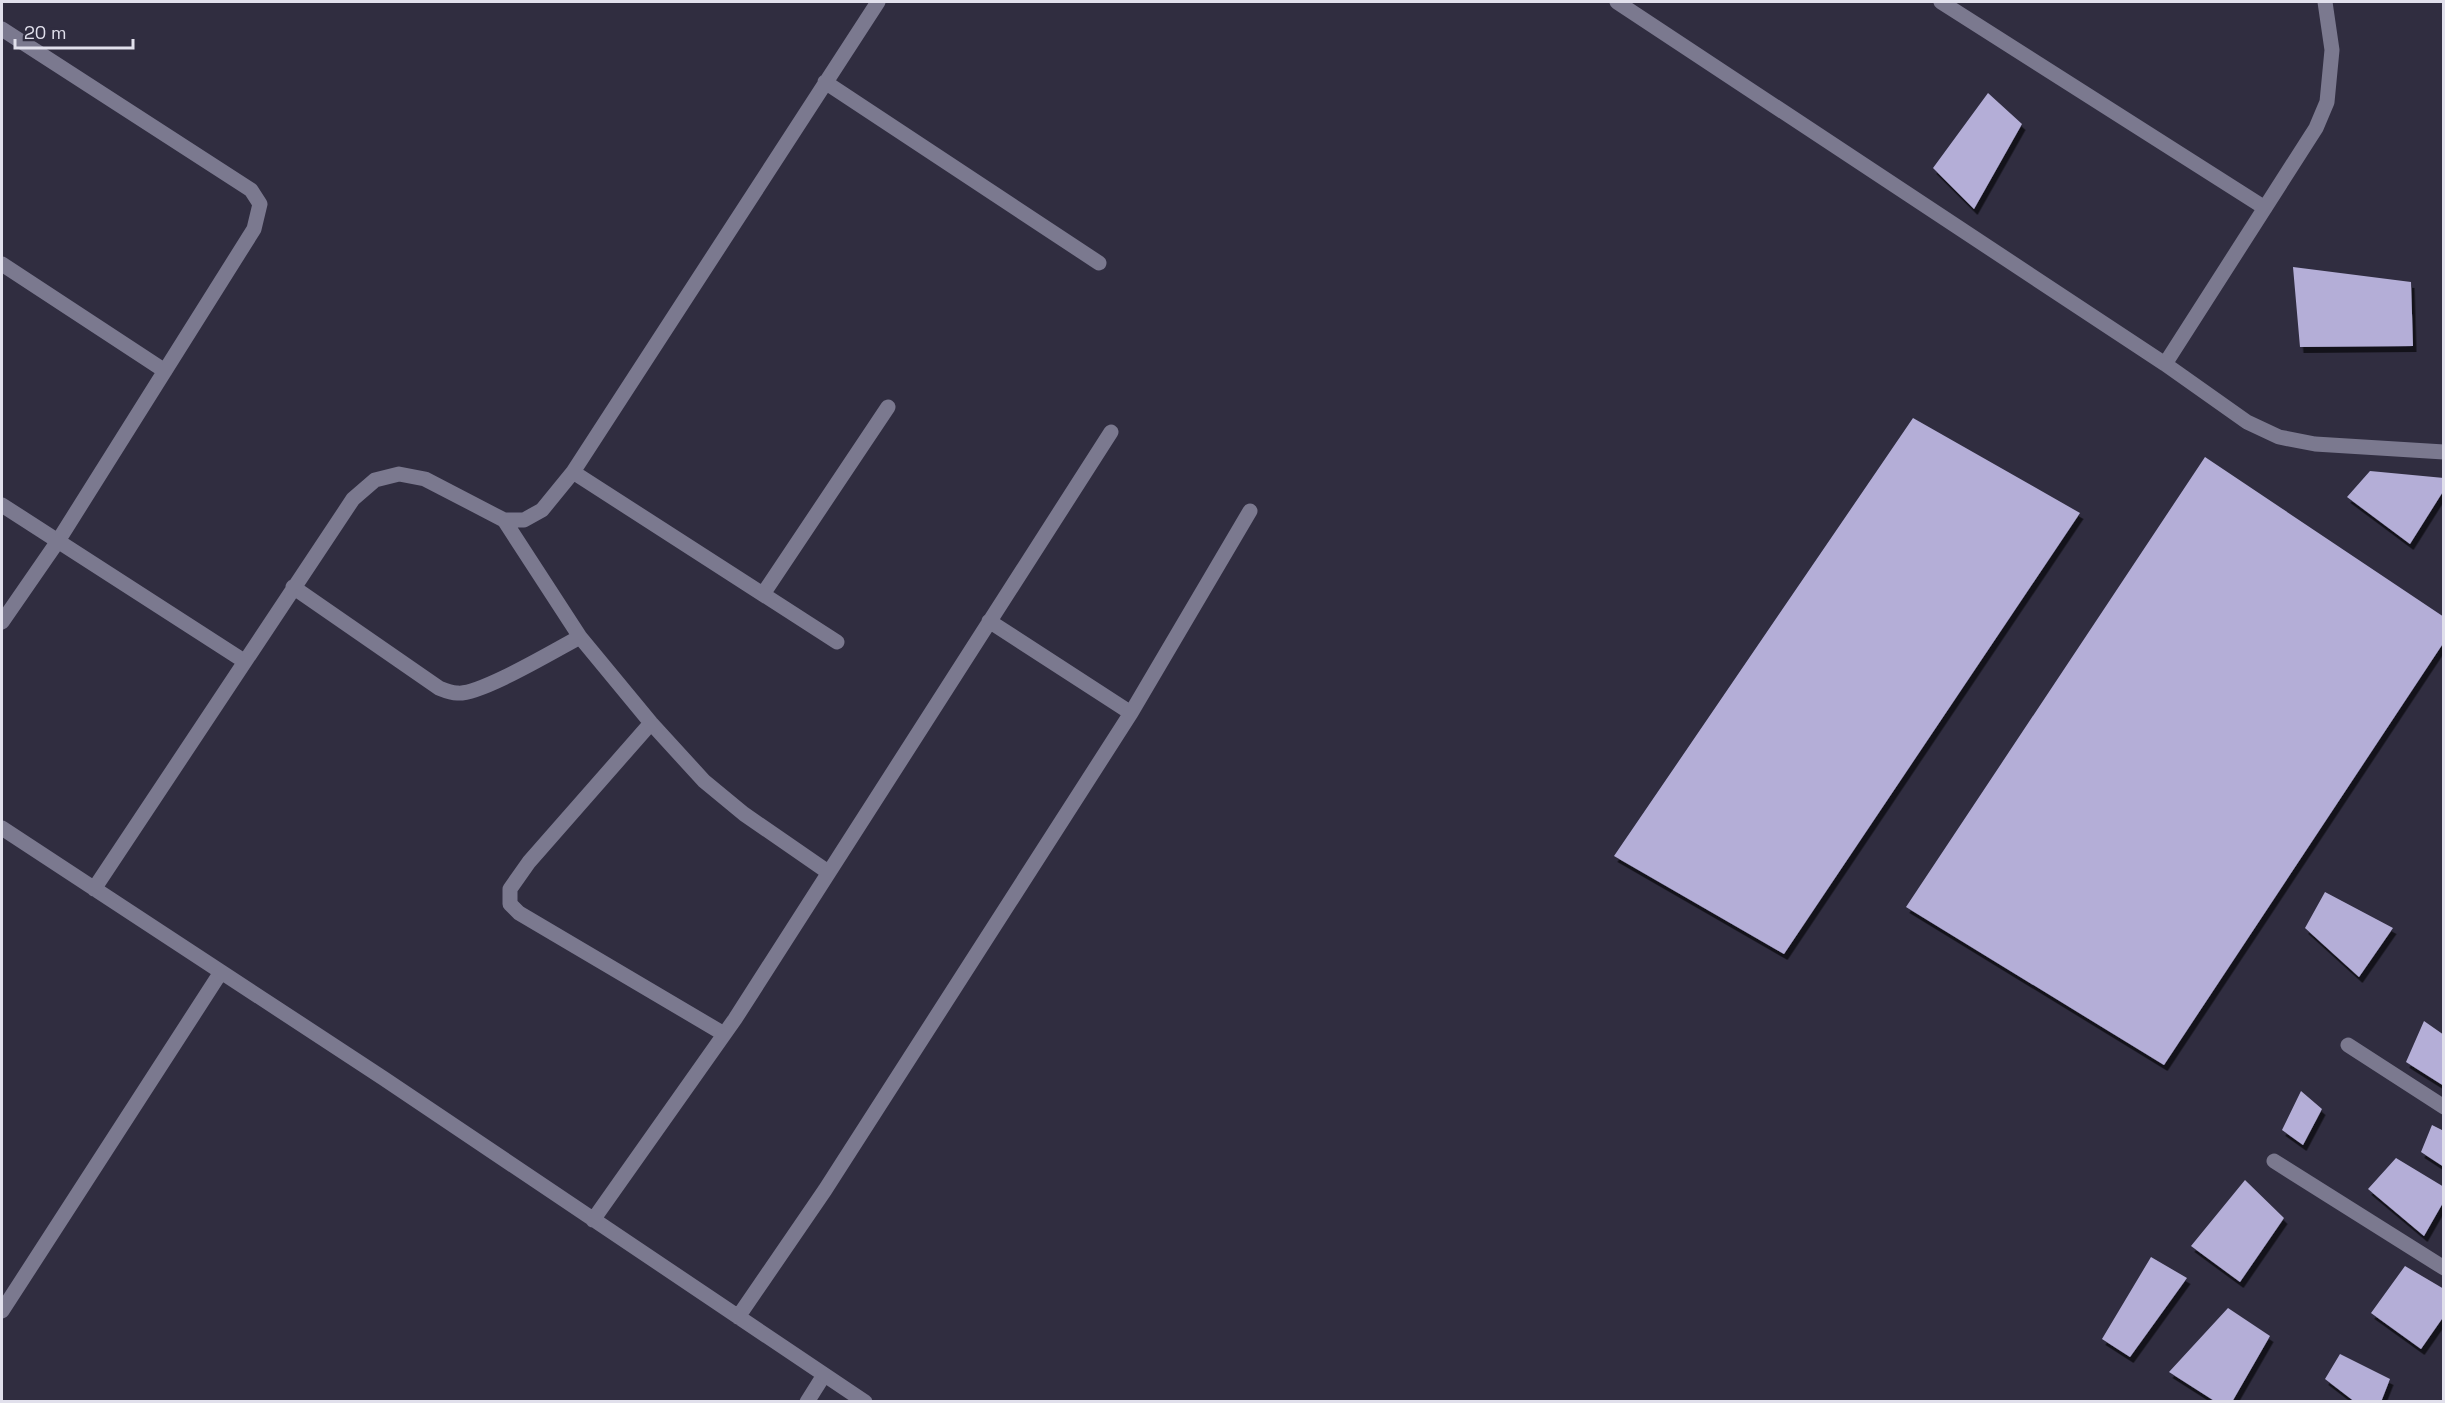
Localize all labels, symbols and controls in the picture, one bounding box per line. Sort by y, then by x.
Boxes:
scale bar [15,12,134,50]
text: 20 m [24,21,67,44]

